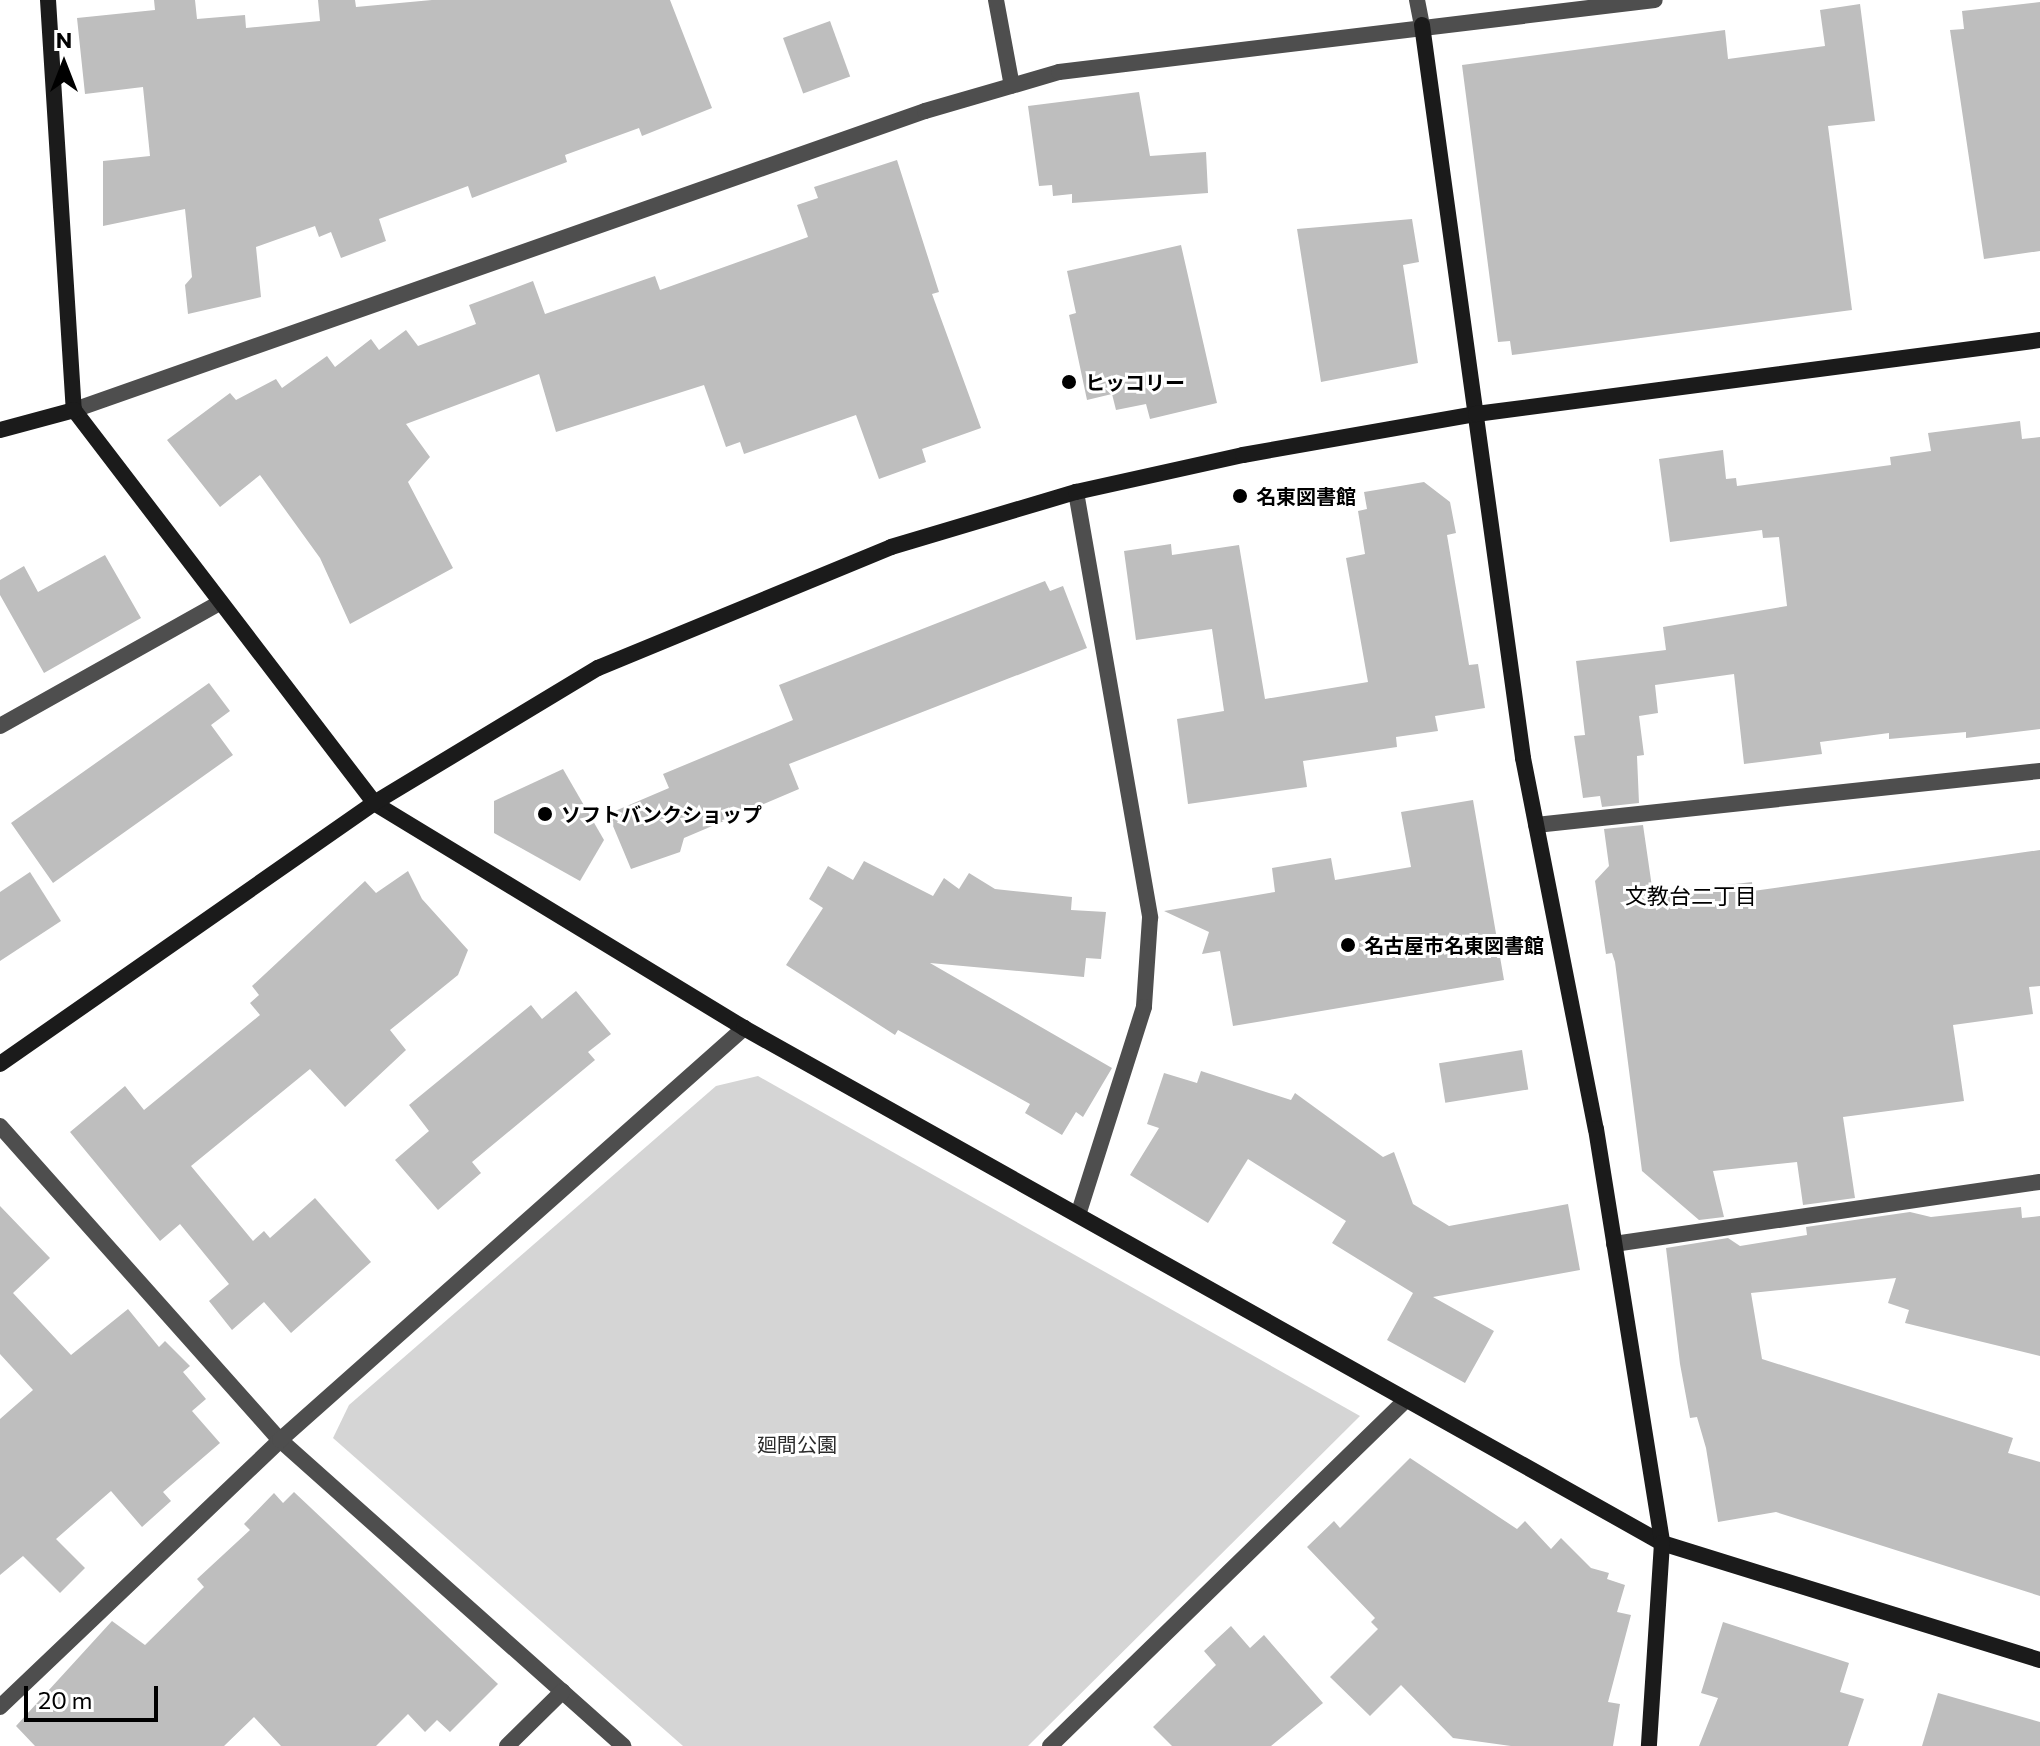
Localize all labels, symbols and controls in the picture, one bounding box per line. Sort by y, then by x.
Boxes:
north arrow [24,24,104,104]
text: N [56,26,72,53]
place label: ヒッコリー [1085,370,1185,394]
marker: ヒッコリー [1060,373,1078,391]
place label: 名東図書館 [1256,484,1356,508]
marker: 名東図書館 [1231,487,1249,505]
place label: ソフトバンクショップ [561,802,761,826]
marker: ソフトバンクショップ [536,805,554,823]
district label: 文教台二丁目 [1625,883,1757,909]
place label: 名古屋市名東図書館 [1364,933,1544,957]
marker: 名古屋市名東図書館 [1339,936,1357,954]
park label: 廻間公園 [757,1432,837,1456]
scale bar [28,1670,162,1720]
text: 20 m [38,1685,92,1714]

